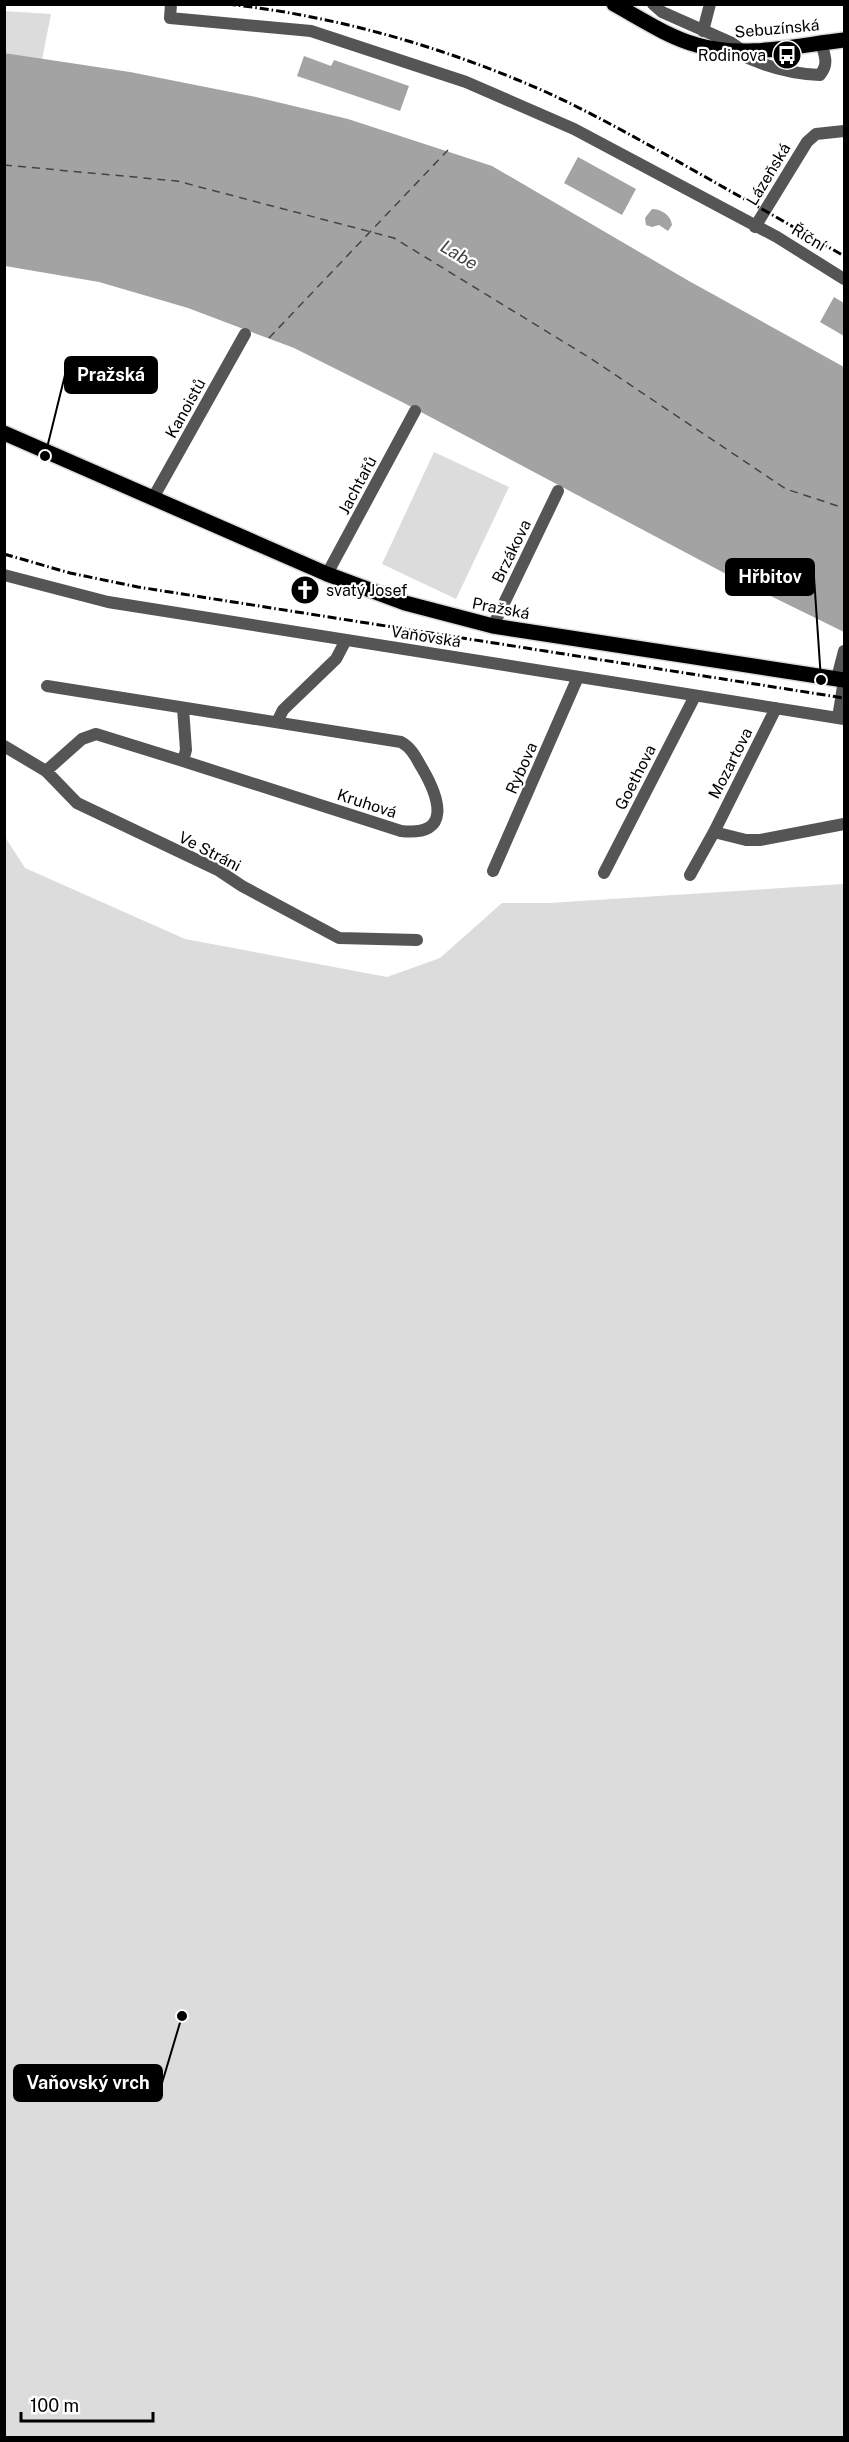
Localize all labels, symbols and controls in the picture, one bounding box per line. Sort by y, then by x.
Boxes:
street label: Sebuzínská [734,15,820,42]
bus stop icon: Rodinova [771,39,803,71]
place label: Rodinova [698,46,766,65]
street label: Lázeňská [742,140,794,209]
street label: Říční [788,219,831,256]
water label: Labe [437,235,482,274]
callout: Pražská [65,357,157,393]
text: Pražská [77,364,145,385]
street label: Kanoistů [161,375,210,441]
street label: Jachtařů [334,453,381,518]
street label: Brzákova [488,517,535,586]
callout: Hřbitov [726,559,814,595]
text: Hřbitov [738,566,802,587]
church icon: svatý Josef [289,574,321,606]
place label: svatý Josef [326,581,407,600]
street label: Pražská [470,594,531,623]
street label: Vaňovská [390,622,462,651]
street label: Mozartova [704,725,756,802]
street label: Rybova [502,739,541,797]
street label: Goethova [611,741,660,813]
street label: Kruhová [335,785,399,822]
street label: Ve Stráni [175,828,244,875]
callout: Vaňovský vrch [14,2065,162,2101]
text: Vaňovský vrch [26,2072,150,2093]
scale bar [21,2385,153,2423]
text: 100 m [30,2395,79,2416]

